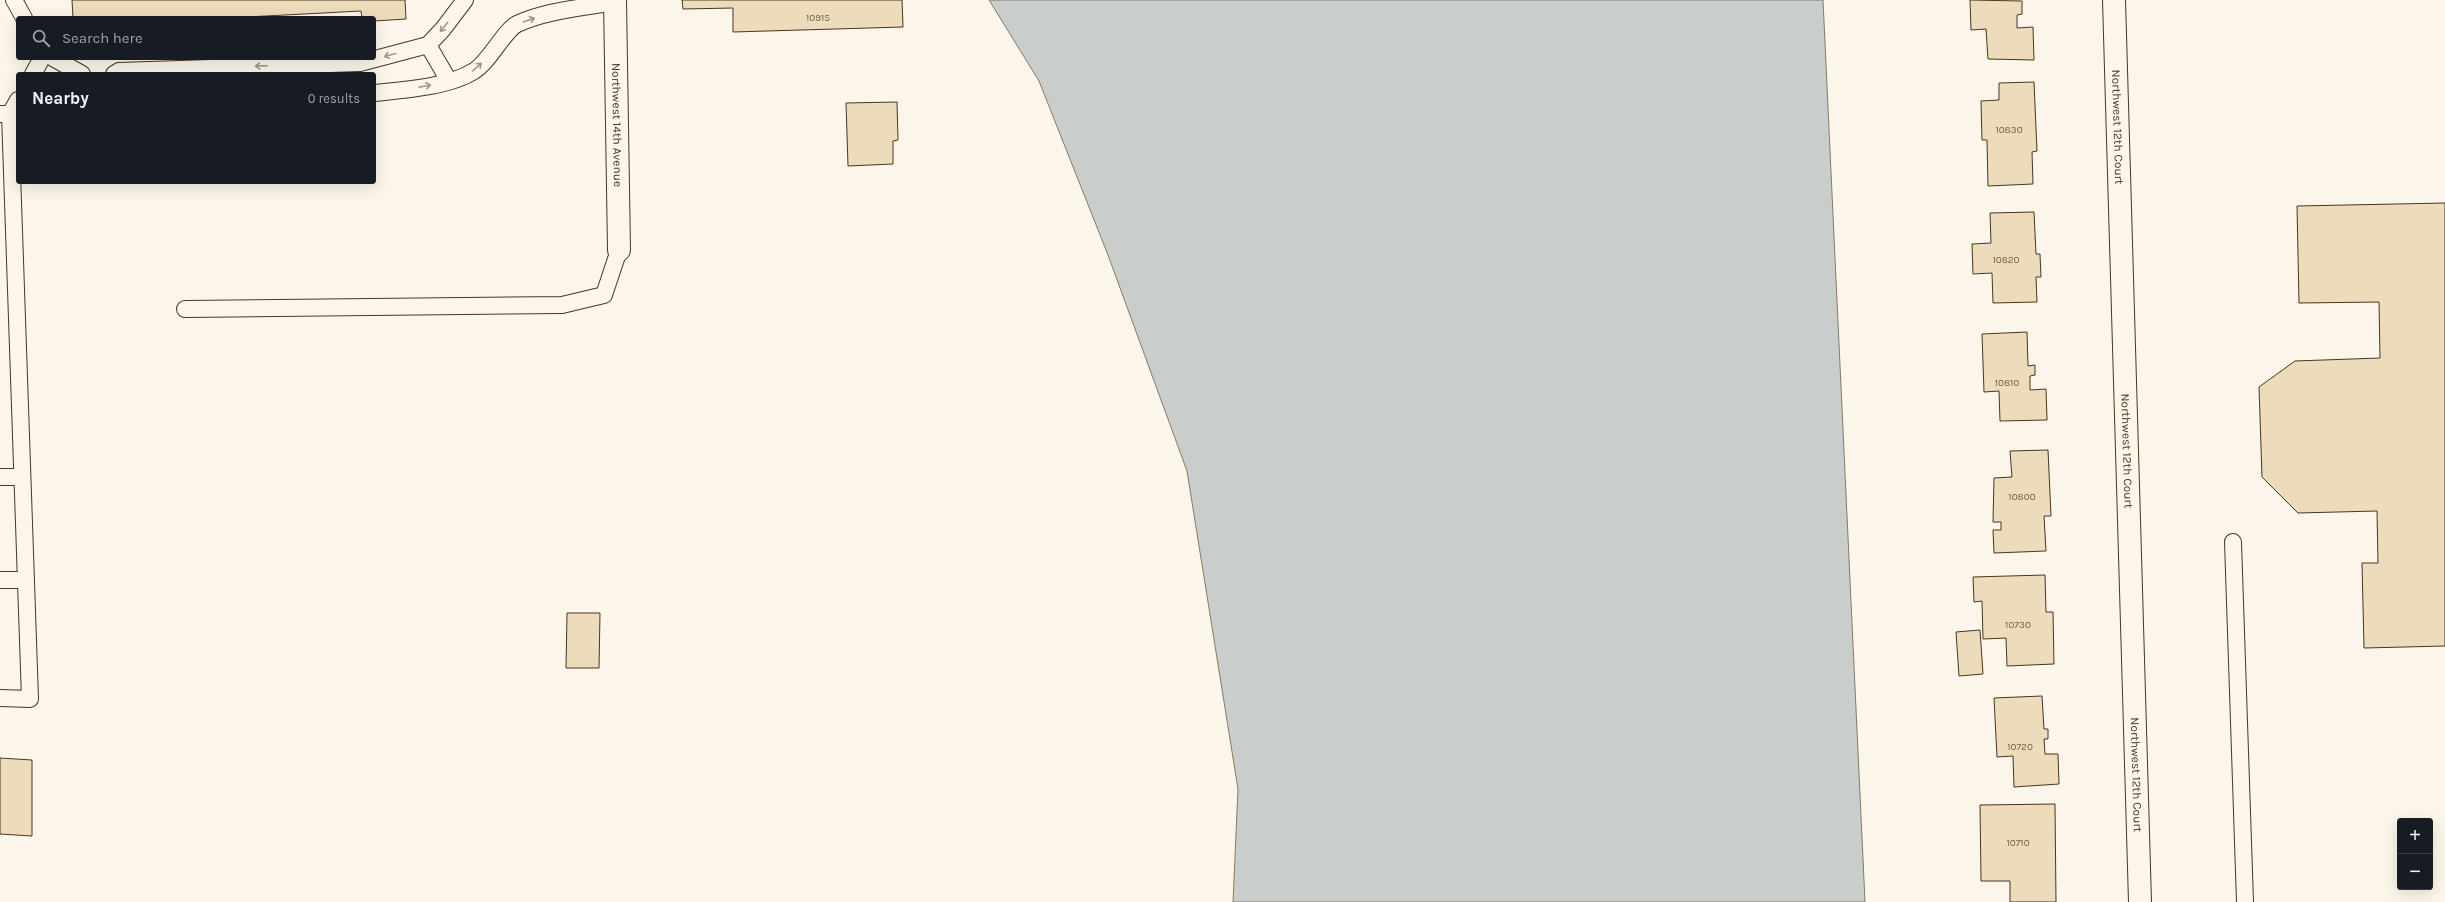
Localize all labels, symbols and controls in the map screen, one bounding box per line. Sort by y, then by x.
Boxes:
house number: 10915 [806,12,830,24]
search box [16,16,376,60]
one-way arrow [523,16,536,23]
one-way arrow [440,22,449,33]
icon: search [30,27,52,49]
text: Search here [62,29,143,47]
one-way arrow [384,52,397,59]
one-way arrow [255,62,268,70]
one-way arrow [472,63,482,72]
street label: Northwest 14th Avenue [609,63,625,187]
street label: Northwest 12th Court [2109,69,2126,185]
one-way arrow [418,81,431,89]
text: Nearby [32,88,89,108]
text: 0 results [308,91,360,106]
house number: 10830 [1995,124,2023,136]
house number: 10820 [1992,254,2020,266]
house number: 10810 [1995,377,2019,389]
street label: Northwest 12th Court [2118,393,2136,509]
house number: 10800 [2008,491,2036,503]
house number: 10730 [2005,619,2031,631]
street label: Northwest 12th Court [2128,717,2145,833]
house number: 10720 [2007,741,2033,753]
map controls [2397,818,2433,890]
button: + [2397,818,2433,854]
house number: 10710 [2006,837,2030,849]
button: − [2397,854,2433,890]

